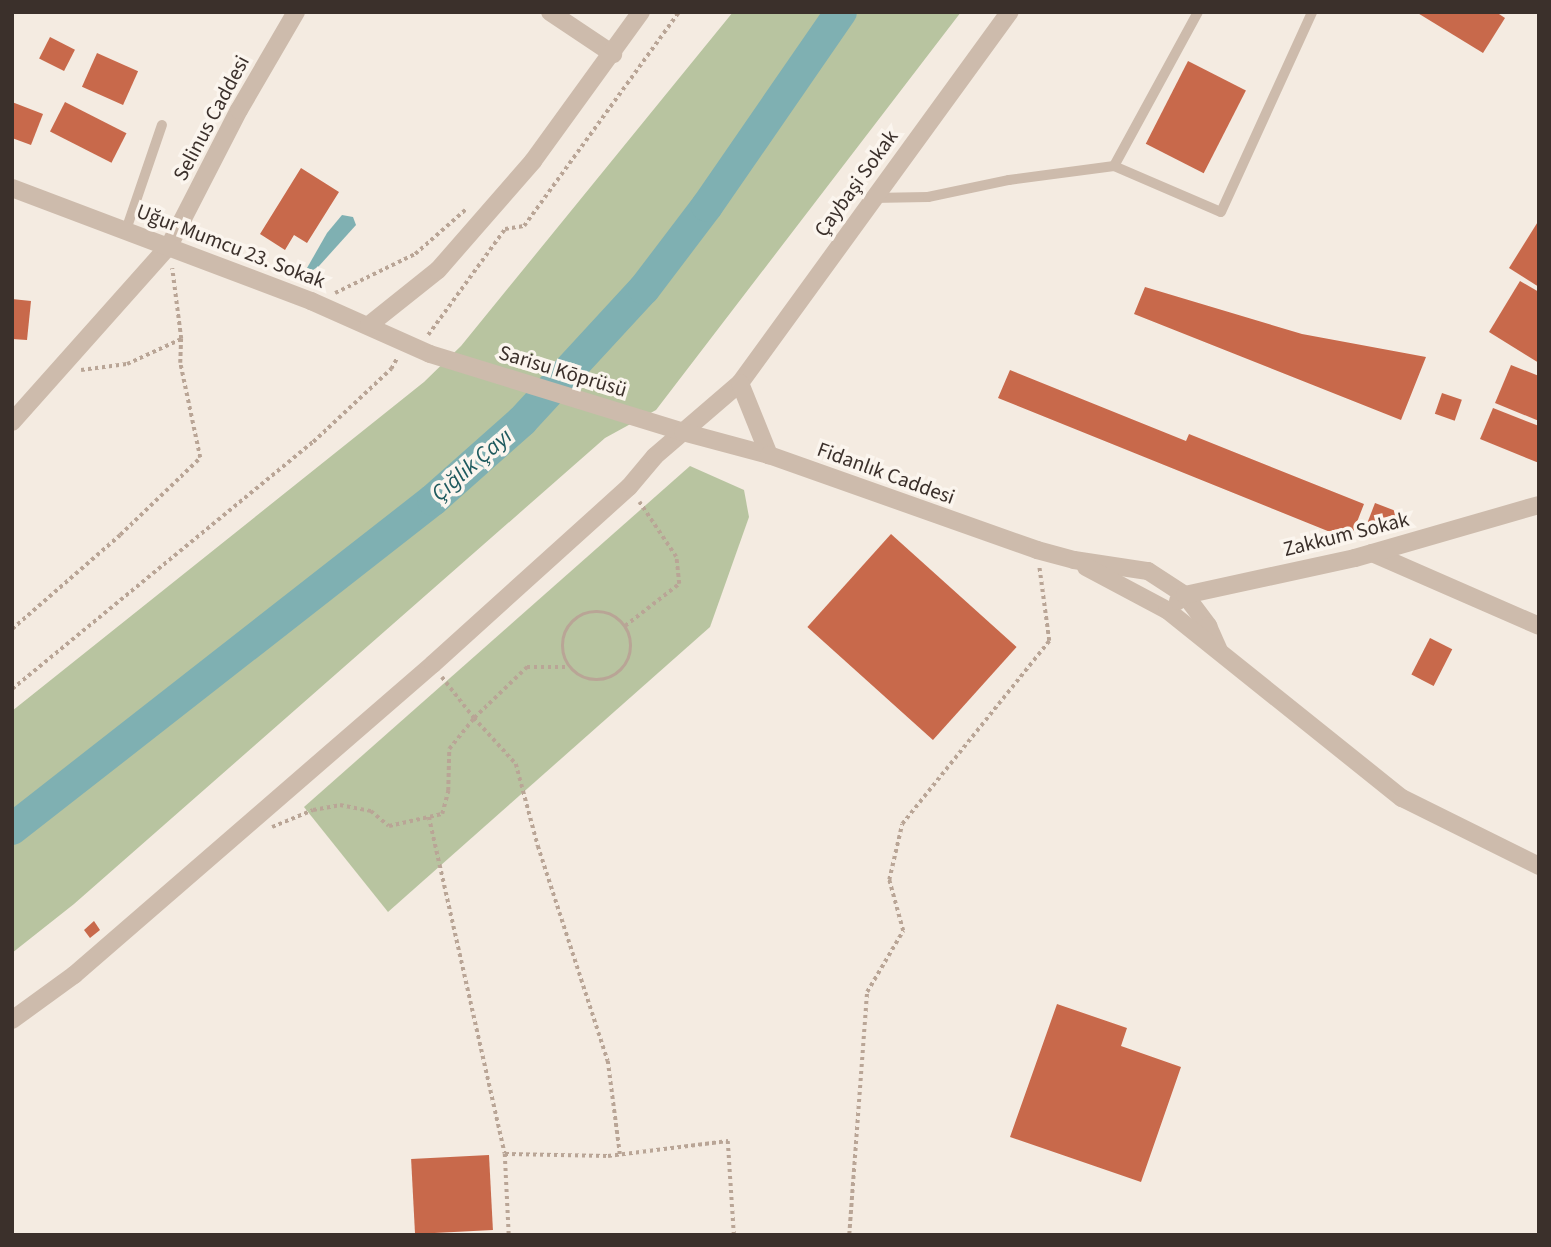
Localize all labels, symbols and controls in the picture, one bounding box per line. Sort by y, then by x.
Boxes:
street label: Selinus Caddesi [167,51,255,185]
street label: Çaybaşi Sokak [809,125,903,241]
street label: Uğur Mumcu 23. Sokak [133,198,329,294]
street label: Sarisu Kōprüsü [496,340,630,402]
water label: Çığlık Çayı [426,423,518,507]
street label: Fidanlık Caddesi [814,436,958,510]
street label: Zakkum Sokak [1280,506,1412,562]

